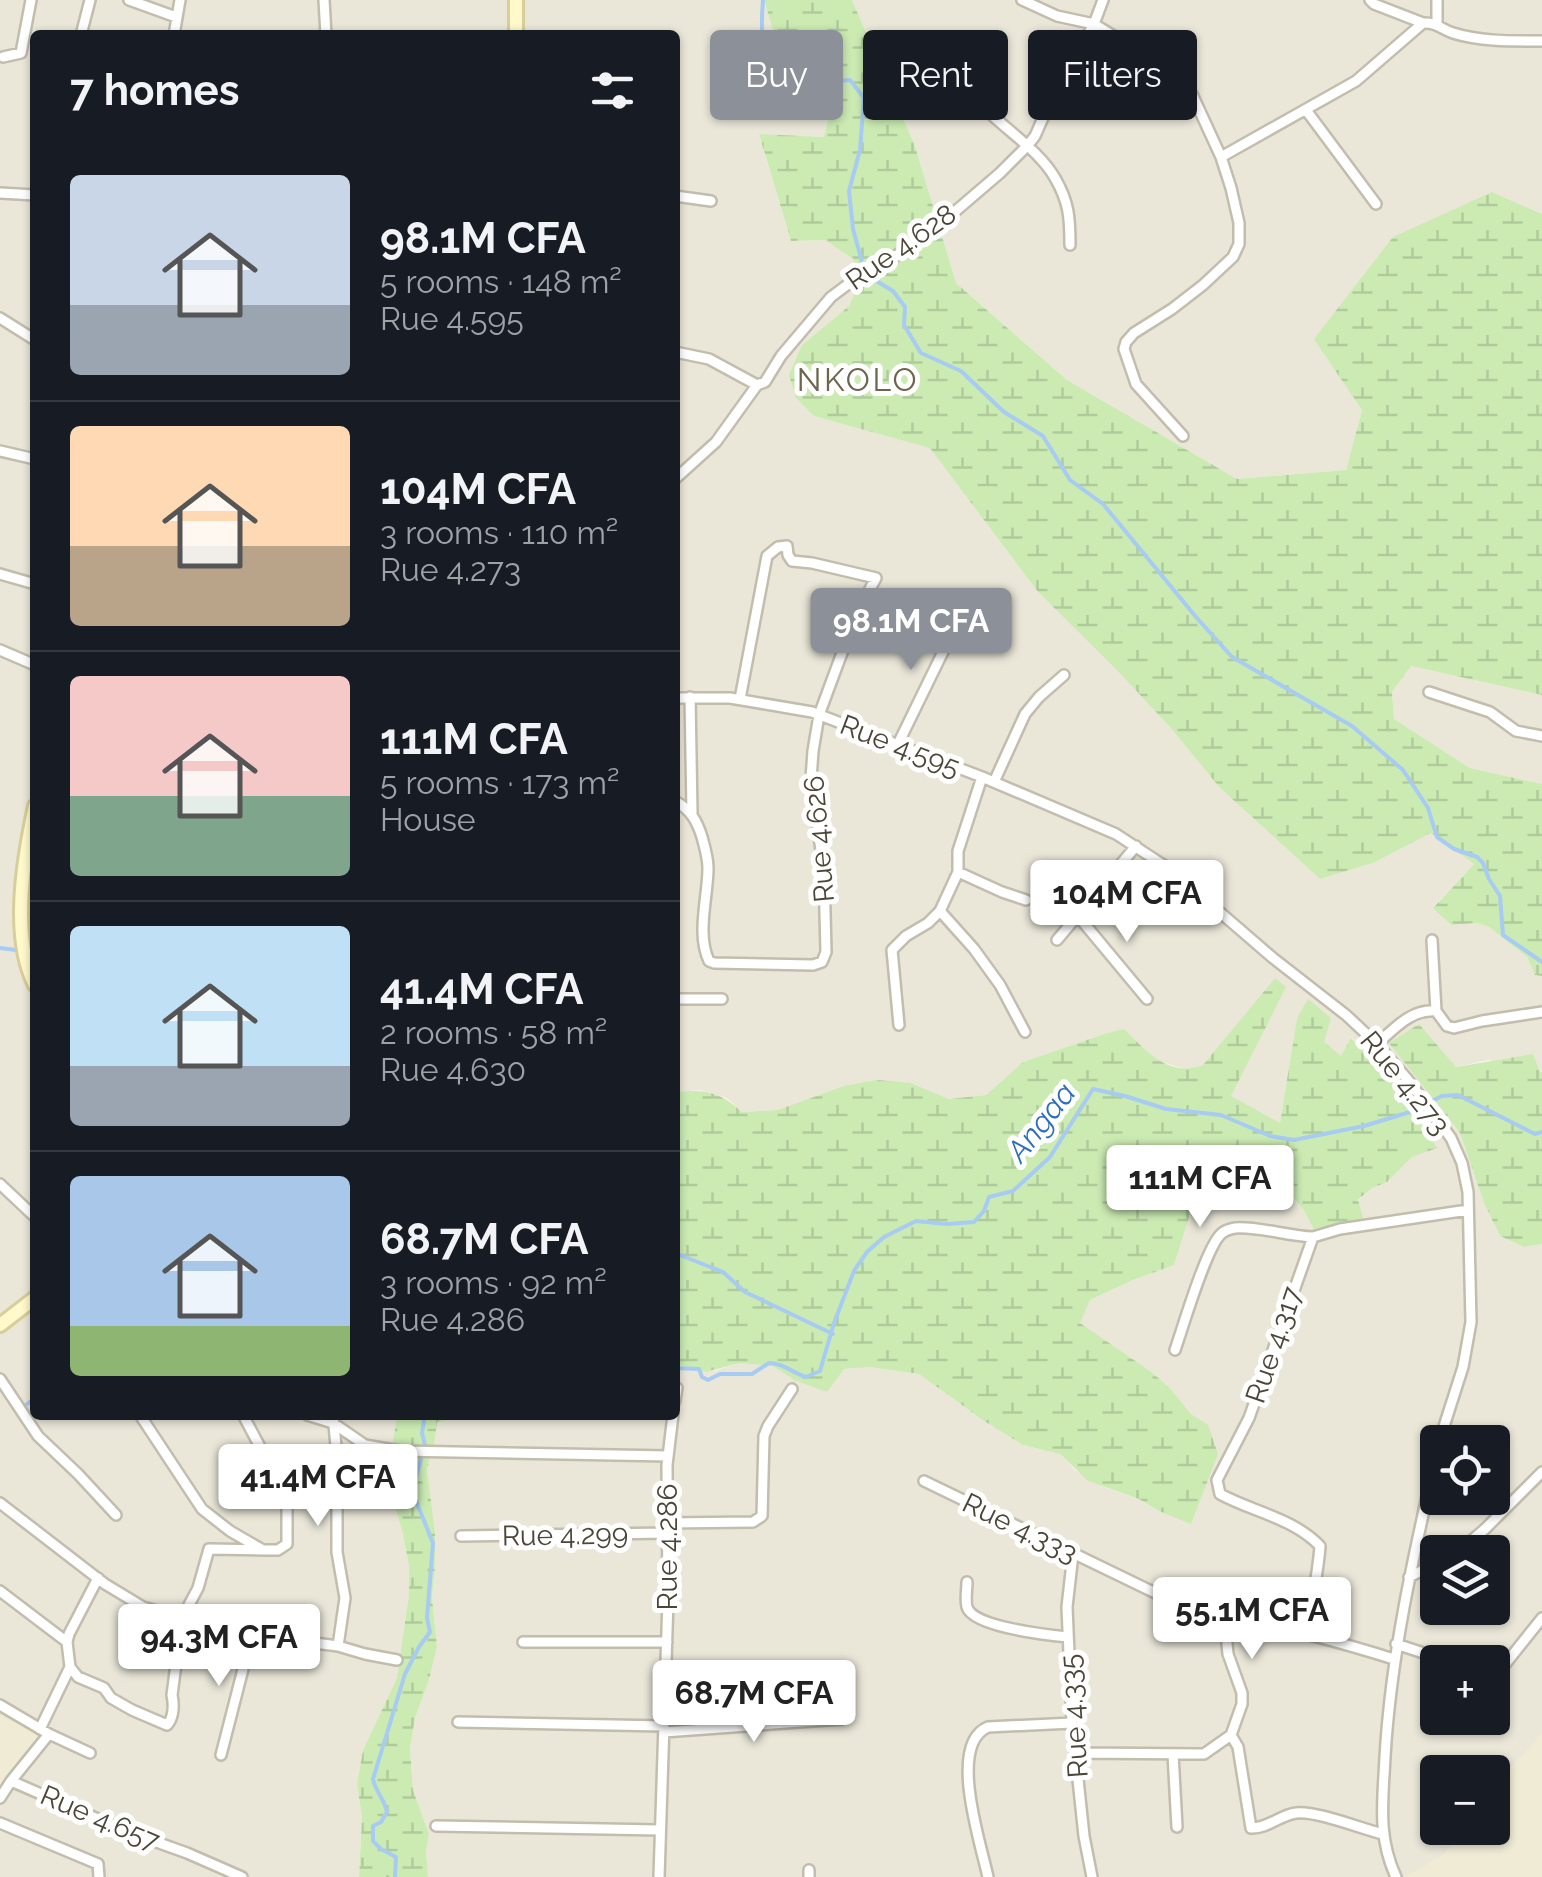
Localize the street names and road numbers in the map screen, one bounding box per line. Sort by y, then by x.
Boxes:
street label: Rue 4.628 [840,197,962,297]
street label: Rue 4.595 [835,708,965,784]
street label: Rue 4.626 [797,774,841,904]
street label: Rue 4.273 [1353,1025,1457,1141]
street label: Rue 4.317 [1239,1283,1309,1407]
street label: Rue 4.286 [651,1484,684,1610]
street label: Rue 4.333 [957,1486,1083,1570]
street label: Rue 4.299 [502,1517,628,1553]
street label: Rue 4.335 [1053,1653,1095,1779]
street label: Rue 4.657 [36,1778,164,1858]

